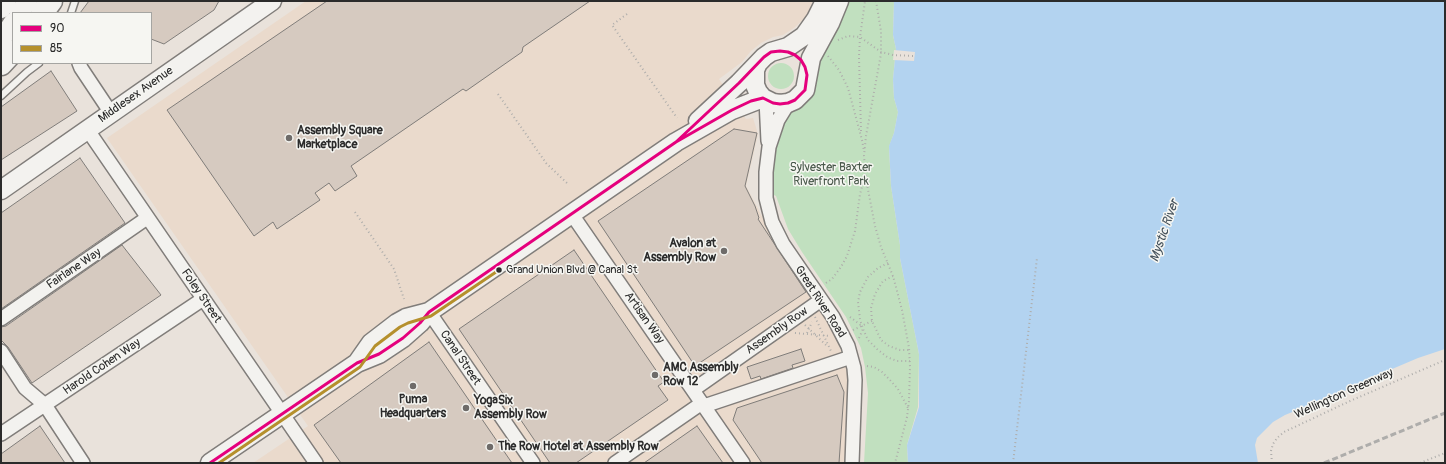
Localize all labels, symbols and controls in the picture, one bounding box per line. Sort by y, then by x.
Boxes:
legend [12,12,152,64]
text: 90 [50,21,64,36]
text: 85 [50,41,63,56]
street label: Middlesex Avenue [96,64,176,126]
place label: Assembly Square Marketplace [297,124,383,152]
marker: Assembly Square Marketplace [284,133,294,143]
park label: Sylvester Baxter Riverfront Park [790,161,872,189]
water label: Mystic River [1147,198,1183,264]
place label: Avalon at Assembly Row [643,237,716,265]
street label: Fairlane Way [44,245,104,293]
marker: Avalon at Assembly Row [719,246,729,256]
place label: Grand Union Blvd @ Canal St [506,263,637,277]
street label: Great River Road [791,263,849,341]
marker: Grand Union Blvd @ Canal St [494,265,504,275]
street label: Foley Street [178,266,224,326]
street label: Artisan Way [621,289,667,347]
street label: Assembly Row [743,304,811,358]
street label: Canal Street [436,328,484,388]
street label: Harold Cohen Way [60,336,144,398]
place label: AMC Assembly Row 12 [663,361,738,389]
street label: Wellington Greenway [1292,366,1396,422]
marker: AMC Assembly Row 12 [650,370,660,380]
marker: Puma Headquarters [408,381,418,391]
place label: Puma Headquarters [380,393,446,421]
place label: YogaSix Assembly Row [474,394,547,422]
marker: YogaSix Assembly Row [461,403,471,413]
place label: The Row Hotel at Assembly Row [498,440,659,454]
marker: The Row Hotel at Assembly Row [485,442,495,452]

